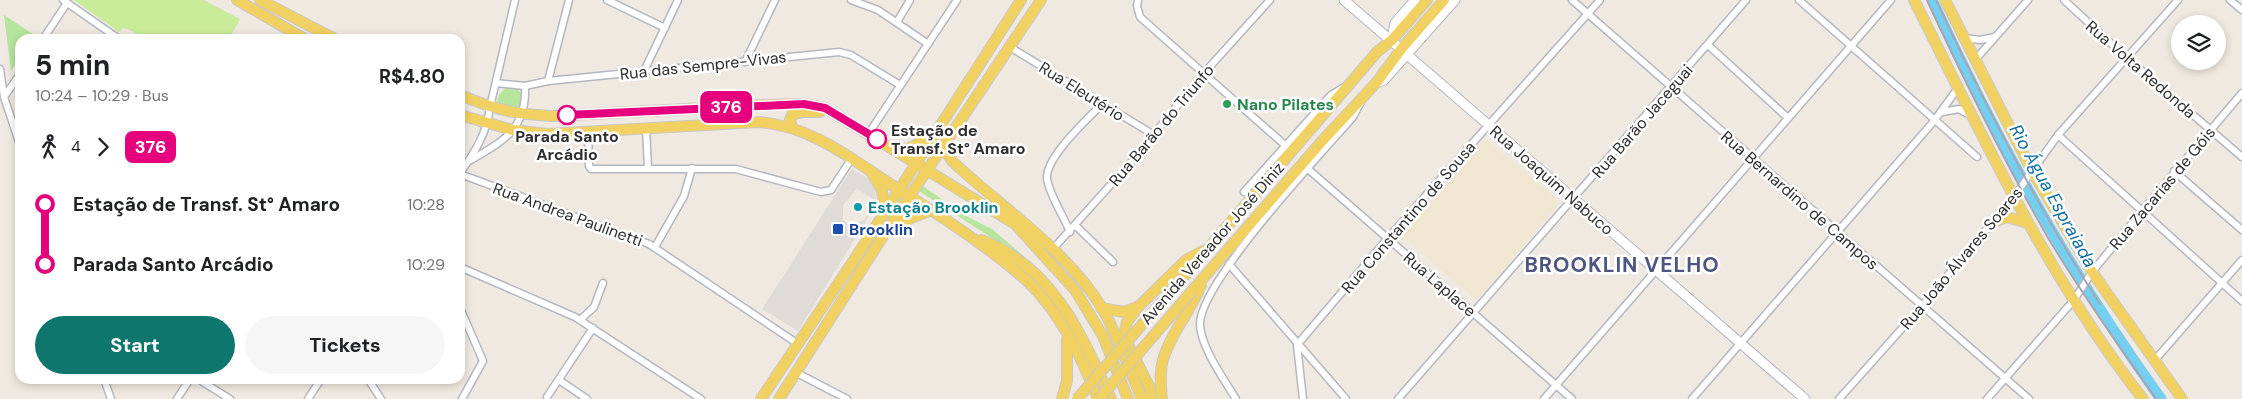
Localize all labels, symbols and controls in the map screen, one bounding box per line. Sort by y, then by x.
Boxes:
map controls [2171,15,2226,70]
button: layers [2171,15,2226,70]
street label: Rua Volta Redonda [2081,16,2200,123]
street label: Rua das Sempre-Vivas [619,46,787,85]
text: 5 min [35,47,110,84]
street label: Rua Eleutério [1035,57,1128,126]
street label: Rua Barão do Triunfo [1104,60,1219,191]
street label: Rua Barão Jaceguai [1587,60,1698,183]
text: R$4.80 [379,64,445,89]
text: 10:24 – 10:29 · Bus [35,85,169,106]
line badge: 376 [697,91,755,123]
place label: Nano Pilates [1237,94,1334,115]
text: 376 [710,95,742,119]
marker: Nano Pilates [1221,98,1233,110]
marker: Parada Santo Arcádio [557,105,577,125]
place label: Estação de Transf. St° Amaro [891,120,1025,159]
water label: Rio Água Espraiada [2004,120,2102,272]
street label: Rua Joaquim Nabuco [1486,121,1618,240]
street label: Rua Zacarias de Góis [2105,122,2220,254]
place label: Parada Santo Arcádio [515,126,619,165]
street label: Rua Bernardino de Campos [1717,126,1883,275]
marker: Estação de Transf. St° Amaro [867,129,887,149]
icon: walk [35,133,63,161]
icon: forward [89,133,117,161]
text: 376 [135,135,166,159]
text: 4 [71,136,81,157]
street label: Rua Constantino de Sousa [1337,137,1480,298]
street label: Avenida Vereador José Diniz [1136,158,1289,329]
street label: Rua Andrea Paulinetti [490,178,646,251]
street label: Rua João Álvares Soares [1896,183,2027,334]
text: Estação de Transf. St° Amaro [73,192,340,217]
text: 10:28 [407,194,445,215]
place label: Estação Brooklin [868,197,998,218]
marker: Estação Brooklin [852,201,864,213]
place label: Brooklin [849,219,913,240]
marker: Brooklin [831,222,845,236]
street label: Rua Laplace [1399,247,1480,322]
district label: BROOKLIN VELHO [1524,251,1720,279]
text: Parada Santo Arcádio [73,252,274,277]
text: 10:29 [407,254,445,275]
button: Start [35,316,235,374]
button: Tickets [245,316,445,374]

